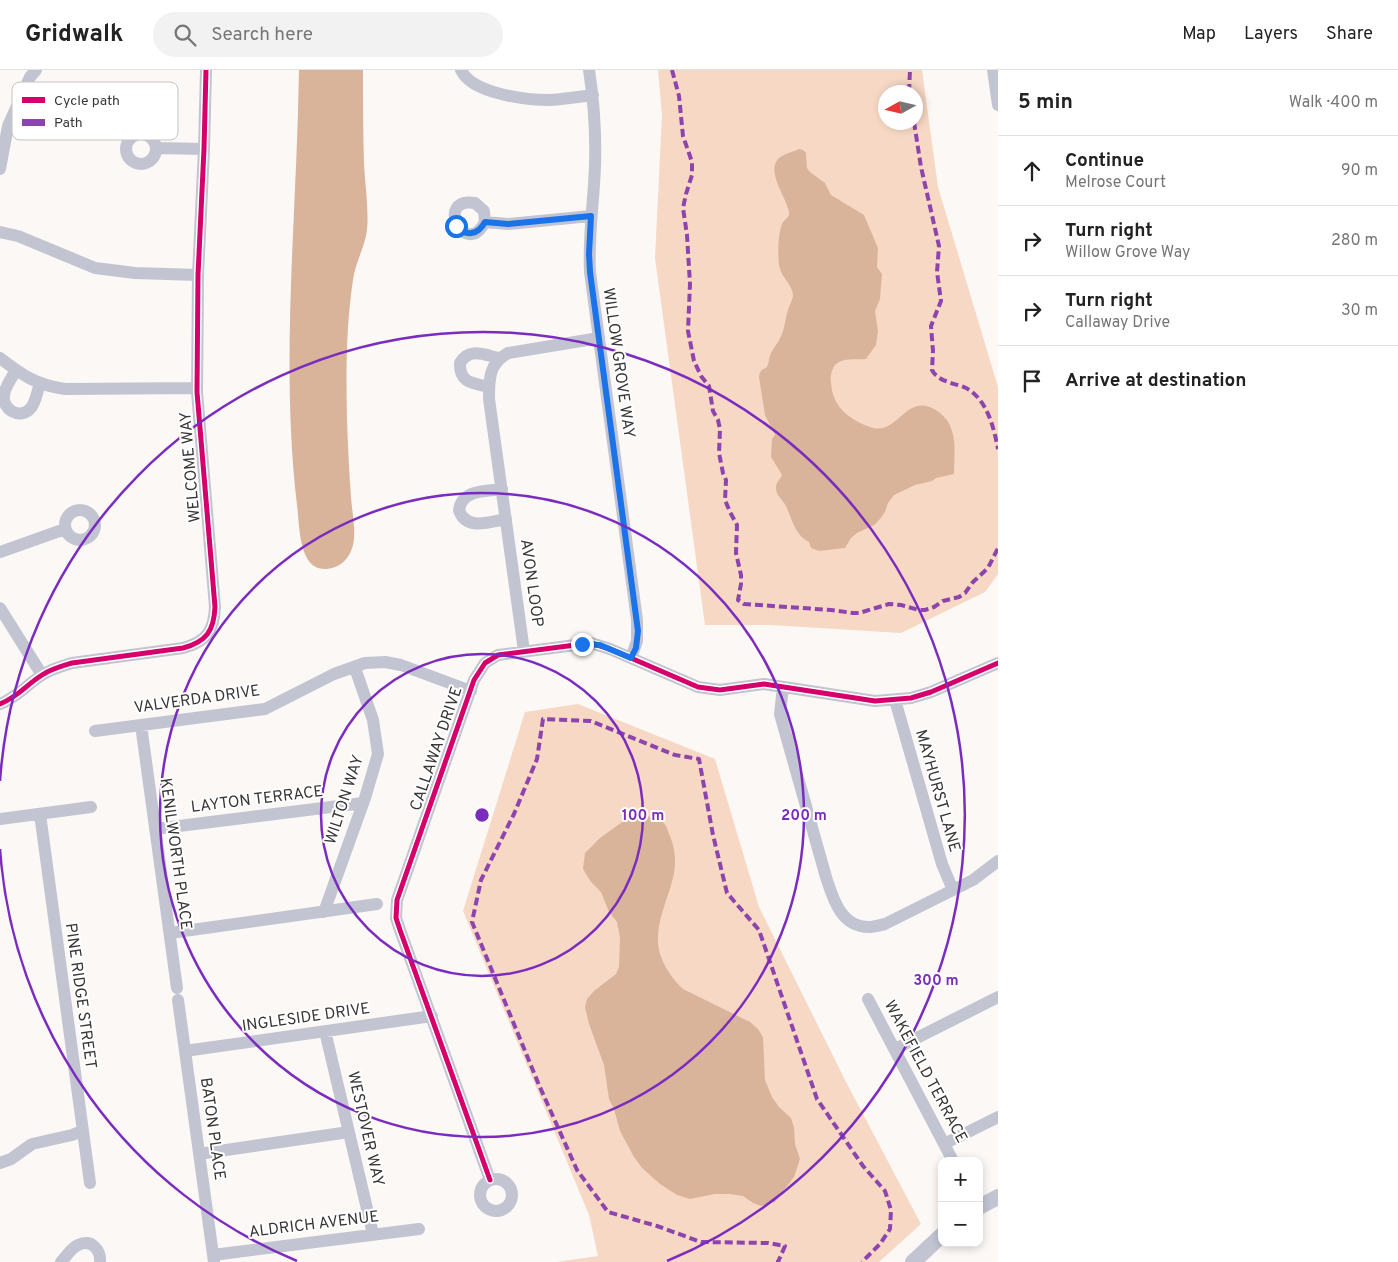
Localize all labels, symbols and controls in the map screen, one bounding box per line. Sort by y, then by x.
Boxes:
search box [153,12,503,57]
text: Gridwalk [25,20,123,50]
icon: search [171,21,199,49]
text: Search here [211,23,313,47]
text: Map [1182,23,1216,46]
text: Layers [1244,23,1298,46]
text: Share [1326,23,1373,46]
legend [12,82,178,140]
north arrow [878,85,923,130]
text: 5 min [1018,89,1073,116]
text: Cycle path [54,93,120,110]
text: Walk · 400 m [1289,93,1378,113]
text: Path [54,115,83,132]
text: Continue [1065,149,1144,173]
icon: ahead [1018,157,1046,185]
text: 90 m [1341,161,1378,181]
text: Melrose Court [1065,173,1166,193]
route start [445,215,468,238]
text: Turn right [1065,219,1153,243]
icon: right [1018,227,1046,255]
text: 280 m [1331,231,1378,251]
text: Willow Grove Way [1065,243,1191,263]
street label: WILLOW GROVE WAY [598,286,638,440]
text: Turn right [1065,289,1153,313]
icon: right [1018,297,1046,325]
text: 30 m [1341,301,1378,321]
text: Callaway Drive [1065,313,1170,333]
icon: arrive [1018,367,1046,395]
text: Arrive at destination [1065,369,1246,393]
street label: WELCOME WAY [176,411,206,523]
street label: AVON LOOP [515,538,547,628]
route end [571,633,594,656]
street label: VALVERDA DRIVE [133,681,261,719]
street label: CALLAWAY DRIVE [406,684,468,814]
street label: MAYHURST LANE [910,727,964,855]
street label: WILTON WAY [321,753,369,847]
street label: KENILWORTH PLACE [154,777,196,931]
street label: LAYTON TERRACE [190,782,324,818]
centre of rings [473,806,491,824]
text: 100 m [622,807,664,826]
text: 200 m [781,807,827,826]
street label: PINE RIDGE STREET [60,922,100,1070]
text: 300 m [913,972,959,991]
street label: WAKEFIELD TERRACE [879,997,971,1147]
street label: INGLESIDE DRIVE [241,999,371,1037]
street label: WESTOVER WAY [342,1069,388,1189]
street label: BATON PLACE [195,1076,229,1182]
map controls [938,1157,983,1247]
button: + [938,1157,983,1202]
button: − [938,1202,983,1247]
street label: ALDRICH AVENUE [248,1207,380,1243]

